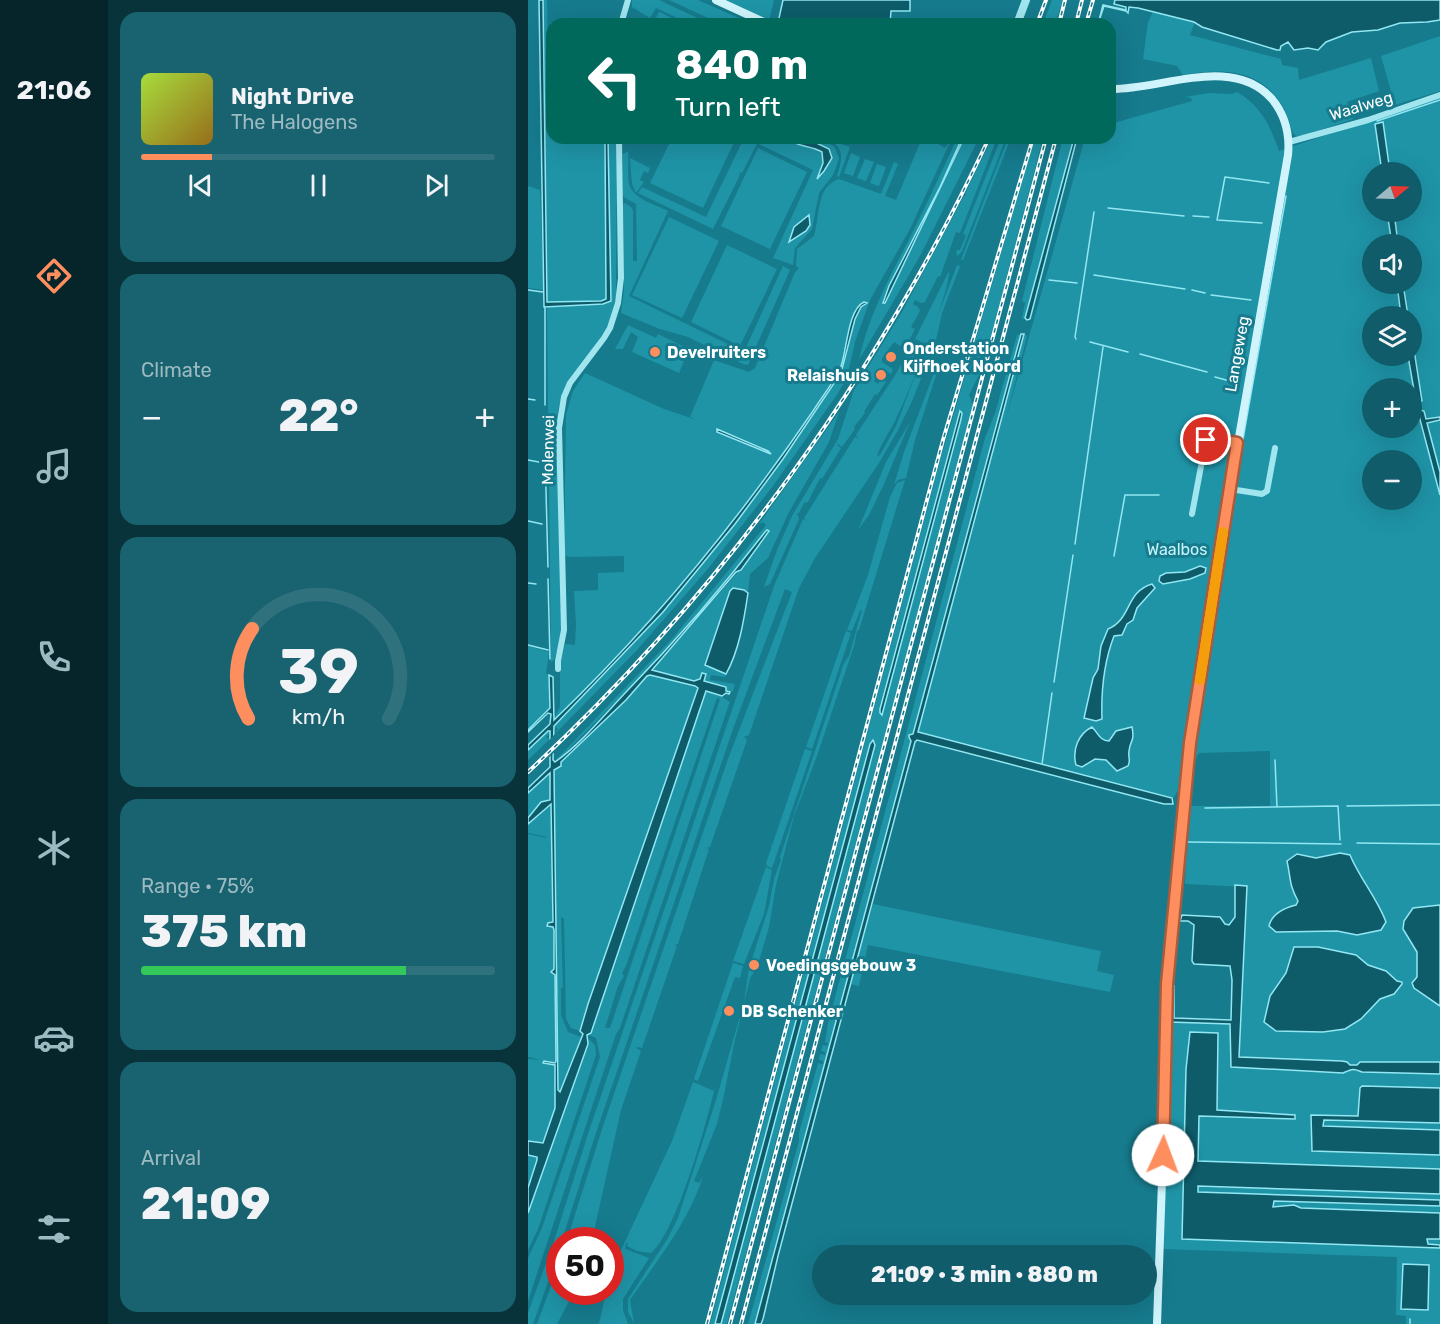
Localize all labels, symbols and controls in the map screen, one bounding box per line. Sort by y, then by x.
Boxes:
text: 840 m [675,40,808,90]
icon: left [576,42,654,120]
text: 21:06 [17,74,91,106]
text: Night Drive [231,83,354,110]
street label: Waalweg [1327,87,1395,125]
text: Turn left [675,91,780,123]
text: The Halogens [231,110,358,134]
north arrow [1362,162,1422,222]
map controls [1362,162,1422,510]
icon: previous [184,169,217,202]
icon: pause [302,169,335,202]
icon: next [420,169,453,202]
button: sound [1362,234,1422,294]
icon: directions [33,255,75,297]
button: layers [1362,306,1422,366]
street label: Langeweg [1221,314,1253,394]
place label: Onderstation Kijfhoek Noord [903,339,1021,376]
place label: Develruiters [667,343,766,362]
marker: Develruiters [648,345,662,359]
marker: Onderstation Kijfhoek Noord [884,350,898,364]
text: Climate [141,358,212,382]
place label: Relaishuis [787,366,869,385]
marker: Relaishuis [874,368,888,382]
button: + [1362,378,1422,438]
text: 22° [279,389,358,442]
text: − [141,397,162,436]
text: + [474,397,495,436]
pin [1180,414,1231,465]
street label: Molenwei [538,415,558,485]
icon: arrive [1189,423,1222,456]
icon: music [33,445,75,487]
button: − [1362,450,1422,510]
park label: Waalbos [1147,540,1207,559]
text: 39 [277,635,359,709]
icon: phone [33,636,75,678]
text: km/h [291,704,345,729]
icon: climate [33,827,75,869]
text: Range · 75% [141,874,254,898]
text: 375 km [141,905,307,958]
place label: Voedingsgebouw 3 [766,956,916,975]
marker: Voedingsgebouw 3 [747,958,761,972]
place label: DB Schenker [741,1002,844,1021]
marker: DB Schenker [722,1004,736,1018]
icon: car [33,1017,75,1059]
position arrow [1131,1123,1195,1187]
text: Arrival [141,1146,201,1170]
text: 21:09 [141,1177,270,1230]
icon: filters [33,1208,75,1250]
speed limit sign: 50 [546,1227,624,1305]
text: 21:09 · 3 min · 880 m [871,1261,1098,1288]

